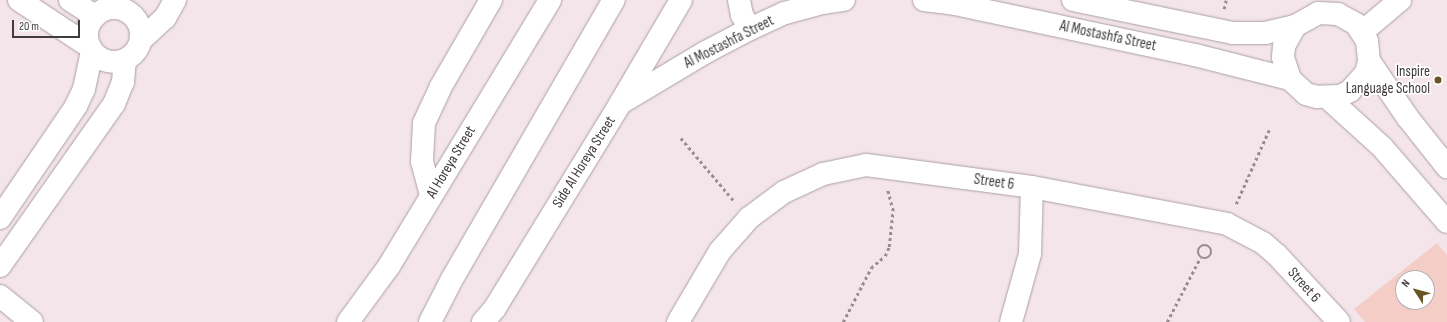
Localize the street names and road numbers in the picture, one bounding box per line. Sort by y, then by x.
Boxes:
street label: Al Mostashfa Street [681,12,777,72]
street label: Al Mostashfa Street [1058,17,1158,55]
street label: Side Al Horeya Street [549,113,619,211]
street label: Al Horeya Street [422,123,480,201]
street label: Street 6 [973,170,1015,194]
street label: Street 6 [1284,264,1324,306]

